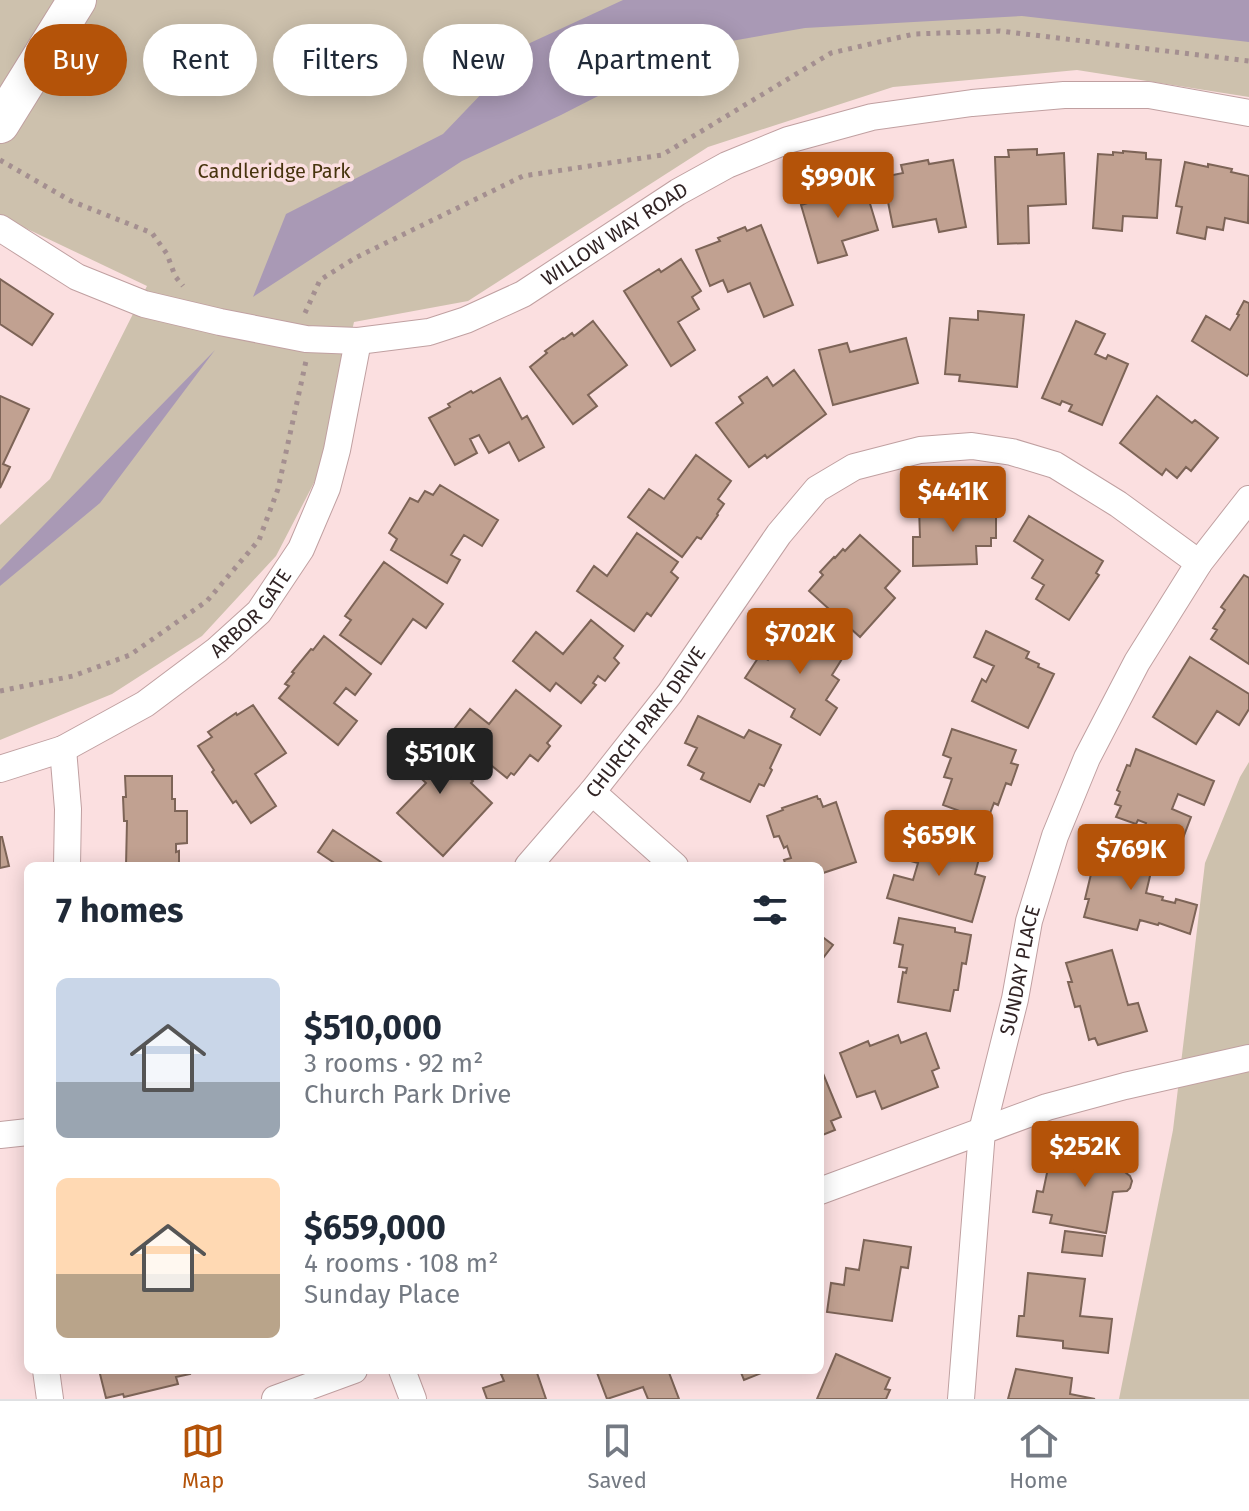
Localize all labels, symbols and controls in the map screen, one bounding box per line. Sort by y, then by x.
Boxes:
chip: Buy [24,24,127,96]
chip: Rent [143,24,257,96]
chip: Filters [273,24,407,96]
chip: New [423,24,533,96]
chip: Apartment [549,24,739,96]
pin: $990K [782,152,894,220]
park label: Candleridge Park [197,159,351,183]
text: $990K [801,162,875,193]
street label: WILLOW WAY ROAD [537,177,692,291]
pin: $441K [897,466,1009,534]
text: $441K [918,476,988,507]
street label: ARBOR GATE [205,564,296,662]
pin: $702K [744,608,856,676]
text: $702K [765,618,835,649]
street label: CHURCH PARK DRIVE [580,642,710,802]
pin: $510K [384,728,496,796]
text: $510K [405,738,475,769]
pin: $659K [883,810,995,878]
text: $659K [902,820,976,851]
pin: $769K [1075,824,1187,892]
text: $769K [1096,834,1166,865]
icon: filters [748,888,792,932]
text: 7 homes [56,890,183,931]
street label: SUNDAY PLACE [994,902,1045,1038]
text: $510,000 [304,1007,442,1048]
icon: home [120,1010,216,1106]
text: 3 rooms · 92 m² [304,1048,483,1079]
text: Church Park Drive [304,1079,512,1110]
pin: $252K [1029,1121,1141,1189]
text: $252K [1050,1131,1120,1162]
text: $659,000 [304,1207,446,1248]
icon: home [120,1210,216,1306]
text: 4 rooms · 108 m² [304,1248,498,1279]
text: Sunday Place [304,1279,460,1310]
tab: Map [181,1419,225,1494]
tab: Saved [587,1419,647,1494]
tab: Home [1009,1419,1068,1494]

